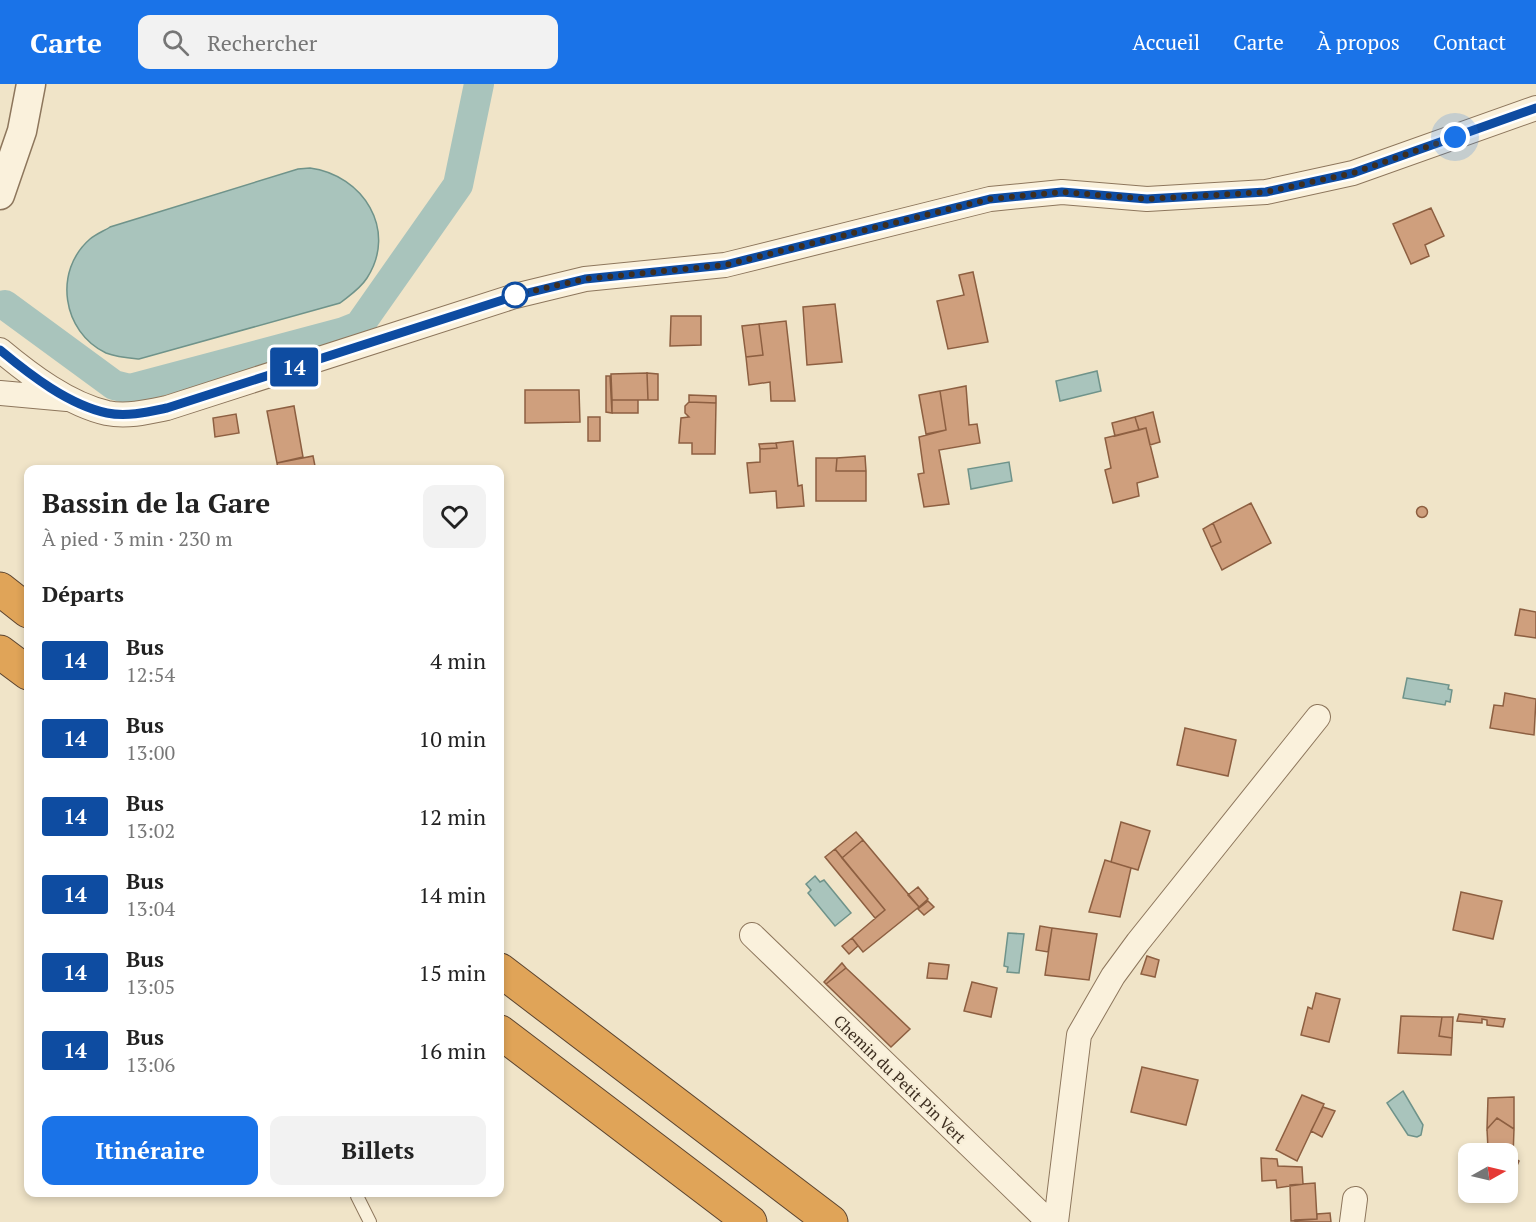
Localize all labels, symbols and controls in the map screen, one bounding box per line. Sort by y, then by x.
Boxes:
search box [138,15,558,69]
text: Carte [30,24,102,61]
icon: search [159,26,192,59]
text: Rechercher [207,28,317,57]
text: Accueil [1132,28,1200,56]
text: Carte [1233,28,1284,56]
text: À propos [1317,28,1400,56]
text: Contact [1433,28,1506,56]
your location [1440,122,1470,152]
unlabelled marker [502,282,528,308]
line badge: 14 [267,348,321,386]
text: 14 [282,353,306,381]
text: Bassin de la Gare [42,484,270,521]
button: heart [423,485,486,548]
text: À pied · 3 min · 230 m [42,525,232,552]
text: Départs [42,579,124,608]
text: Bus [126,632,164,661]
text: 14 [63,646,87,674]
text: 4 min [430,646,486,675]
text: 12:54 [126,661,175,688]
text: Bus [126,710,164,739]
text: 14 [63,724,87,752]
text: 10 min [419,724,486,753]
text: 13:00 [126,739,175,766]
text: Bus [126,788,164,817]
text: 14 [63,802,87,830]
text: 12 min [419,802,486,831]
text: 13:02 [126,817,175,844]
text: Bus [126,866,164,895]
text: 14 [63,880,87,908]
text: 14 min [419,880,486,909]
text: 13:04 [126,895,175,922]
text: Bus [126,944,164,973]
text: 14 [63,958,87,986]
text: 15 min [419,958,486,987]
text: 13:05 [126,973,175,1000]
street label: Chemin du Petit Pin Vert [829,1010,971,1148]
text: Bus [126,1022,164,1051]
text: 14 [63,1036,87,1064]
text: 16 min [419,1036,486,1065]
text: 13:06 [126,1051,175,1078]
button: Itinéraire [42,1116,258,1185]
button: Billets [270,1116,486,1185]
north arrow [1458,1143,1518,1203]
map controls [1458,1143,1518,1203]

